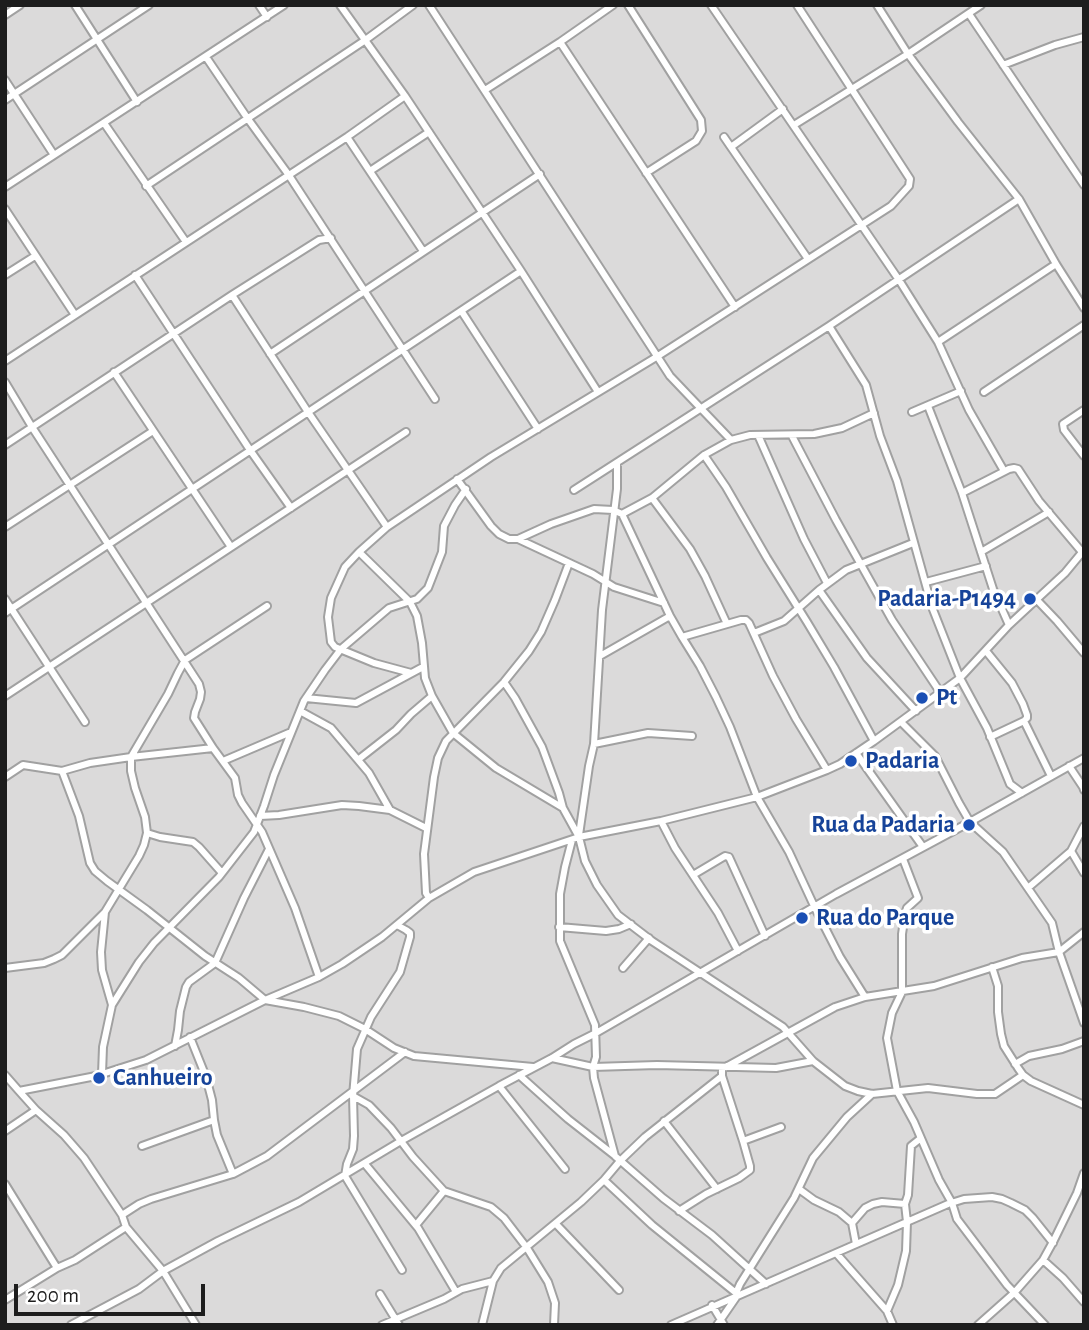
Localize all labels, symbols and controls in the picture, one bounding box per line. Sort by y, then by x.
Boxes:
place label: Padaria-P1494 [877,585,1016,613]
marker: Padaria-P1494 [1022,591,1038,607]
place label: Pt [936,684,957,712]
marker: Pt [914,690,930,706]
place label: Padaria [865,747,939,775]
marker: Padaria [843,753,859,769]
place label: Rua da Padaria [811,811,955,839]
marker: Rua da Padaria [961,817,977,833]
place label: Rua do Parque [816,904,954,932]
marker: Rua do Parque [794,910,810,926]
place label: Canhueiro [113,1064,213,1092]
marker: Canhueiro [91,1070,107,1086]
scale bar [18,1270,208,1314]
text: 200 m [27,1285,79,1306]

